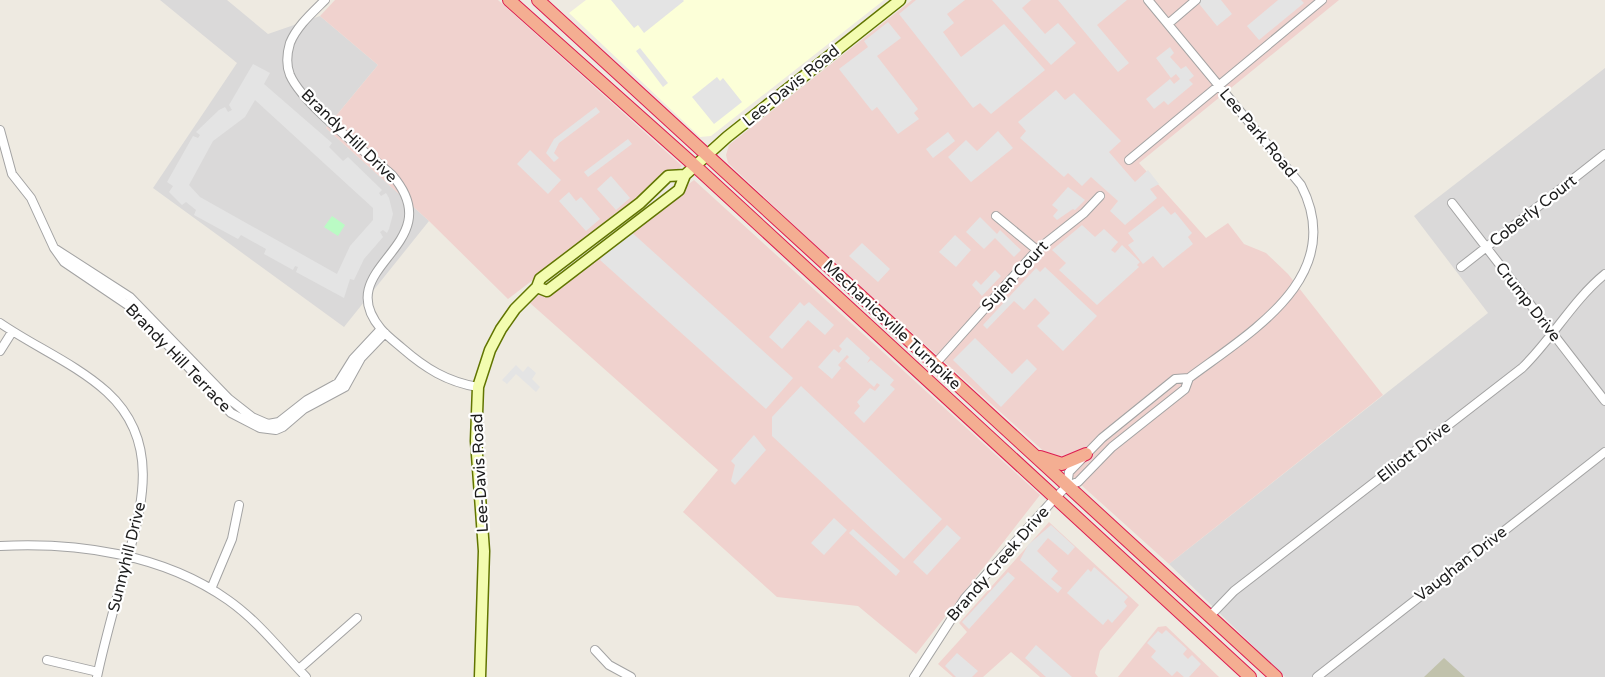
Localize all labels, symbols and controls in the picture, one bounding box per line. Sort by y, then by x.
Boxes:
street label: Lee-Davis Road [738,41,844,131]
street label: Lee Park Road [1215,84,1301,182]
street label: Brandy Hill Drive [297,85,401,187]
street label: Coberly Court [1485,171,1581,251]
street label: Sujen Court [977,237,1053,315]
street label: Mechanicsville Turnpike [819,256,965,394]
street label: Crump Drive [1491,258,1565,346]
street label: Brandy Hill Terrace [121,300,235,416]
street label: Lee-Davis Road [467,413,493,533]
street label: Elliott Drive [1373,417,1455,487]
street label: Sunnyhill Drive [104,500,150,614]
street label: Brandy Creek Drive [943,502,1053,626]
street label: Vaughan Drive [1411,522,1511,606]

